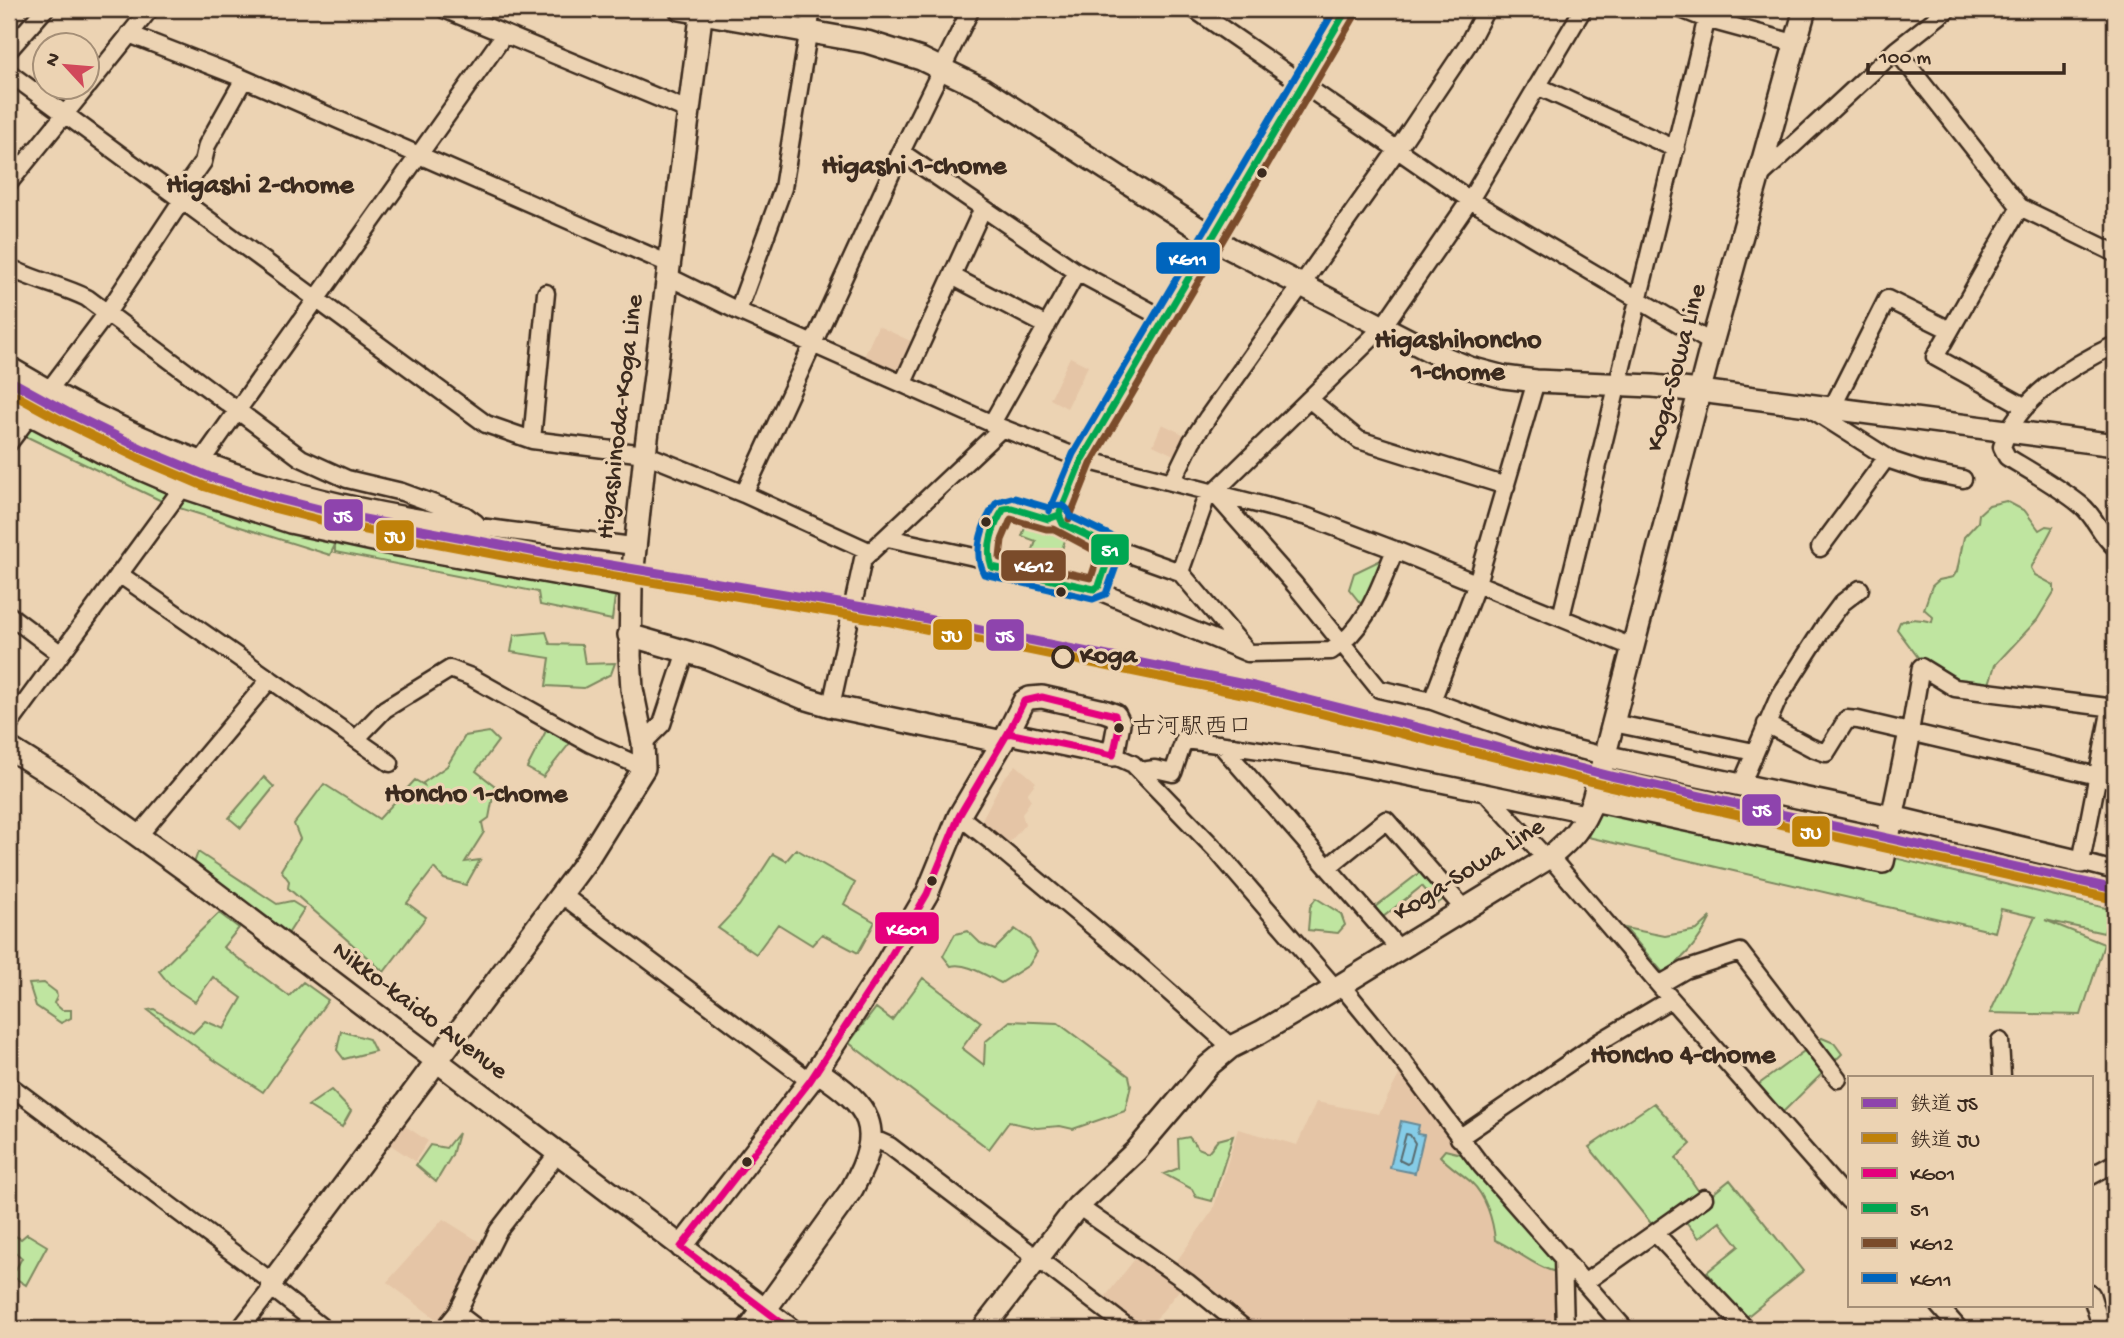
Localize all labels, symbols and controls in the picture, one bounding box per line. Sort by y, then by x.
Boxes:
north arrow [32,32,102,102]
scale bar [1868,32,2064,76]
text: 100 m [1878,47,1931,72]
text: N [41,49,67,71]
district label: Higashi 1-chome [821,151,1008,184]
unlabelled marker [1255,166,1269,180]
district label: Higashi 2-chome [166,170,355,203]
line badge: KG11 [1155,241,1221,275]
text: KG11 [1168,250,1207,273]
street label: Koga-Sowa Line [1641,280,1715,455]
street label: Higashinoda-Koga Line [592,292,652,541]
district label: Higashihoncho 1-chome [1375,325,1542,390]
line badge: JS [323,498,364,532]
text: JS [333,507,354,530]
unlabelled marker [979,515,993,529]
line badge: JU [375,519,415,552]
text: JU [383,527,406,550]
line badge: 51 [1090,533,1130,566]
text: 51 [1101,541,1119,564]
line badge: KG12 [1000,549,1067,582]
text: KG12 [1013,557,1054,580]
unlabelled marker [1054,585,1068,599]
line badge: JU [932,618,973,651]
line badge: JS [985,618,1025,652]
text: JU [940,626,963,649]
text: JS [995,627,1016,650]
place label: Koga [1079,642,1139,673]
marker: Koga [1052,646,1074,668]
place label: 古河駅西口 [1132,713,1252,743]
marker: 古河駅西口 [1112,721,1126,735]
district label: Honcho 1-chome [384,779,569,812]
line badge: JS [1741,793,1782,827]
text: JS [1752,801,1773,824]
street label: Koga-Sowa Line [1389,812,1552,930]
line badge: JU [1791,815,1831,848]
text: JU [1799,823,1822,846]
unlabelled marker [925,874,939,888]
line badge: KG01 [874,911,940,945]
text: KG01 [886,920,927,943]
street label: Nikko-kaido Avenue [325,936,514,1089]
district label: Honcho 4-chome [1591,1040,1777,1073]
legend [1848,1076,2092,1306]
text: 鉄道 JS [1910,1093,1978,1119]
text: 鉄道 JU [1910,1129,1980,1155]
unlabelled marker [740,1155,754,1169]
text: KG01 [1910,1164,1955,1189]
text: 51 [1910,1200,1930,1225]
text: KG12 [1910,1234,1954,1259]
text: KG11 [1910,1270,1952,1295]

